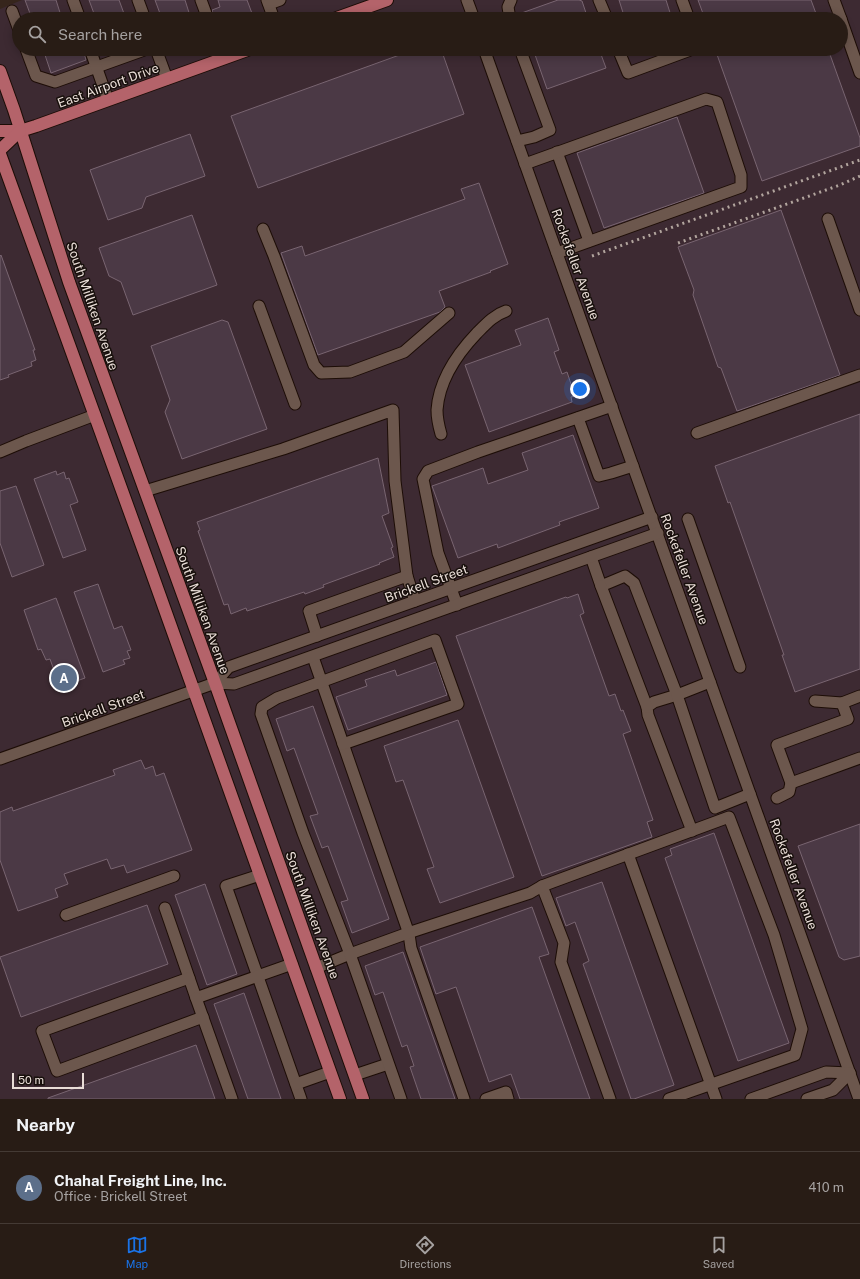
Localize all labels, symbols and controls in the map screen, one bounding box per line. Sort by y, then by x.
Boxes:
search box [12,12,848,56]
icon: search [26,23,48,45]
text: Search here [58,26,142,43]
street label: East Airport Drive [55,60,161,111]
street label: Rockefeller Avenue [548,207,603,322]
street label: South Milliken Avenue [64,240,122,372]
your location [570,379,590,399]
street label: Rockefeller Avenue [657,512,712,627]
street label: South Milliken Avenue [172,544,233,676]
street label: Brickell Street [383,562,470,605]
pin: A [51,663,77,693]
street label: Brickell Street [60,687,147,730]
street label: Rockefeller Avenue [766,817,821,932]
street label: South Milliken Avenue [282,849,343,981]
scale bar [12,1071,84,1090]
text: 50 m [18,1074,44,1086]
text: Nearby [16,1115,75,1135]
text: Chahal Freight Line, Inc. [54,1172,227,1189]
text: A [24,1180,34,1195]
text: 410 m [808,1180,844,1195]
text: Office · Brickell Street [54,1189,187,1204]
tab: Map [126,1234,148,1270]
tab: Directions [400,1234,451,1270]
tab: Saved [703,1234,734,1270]

